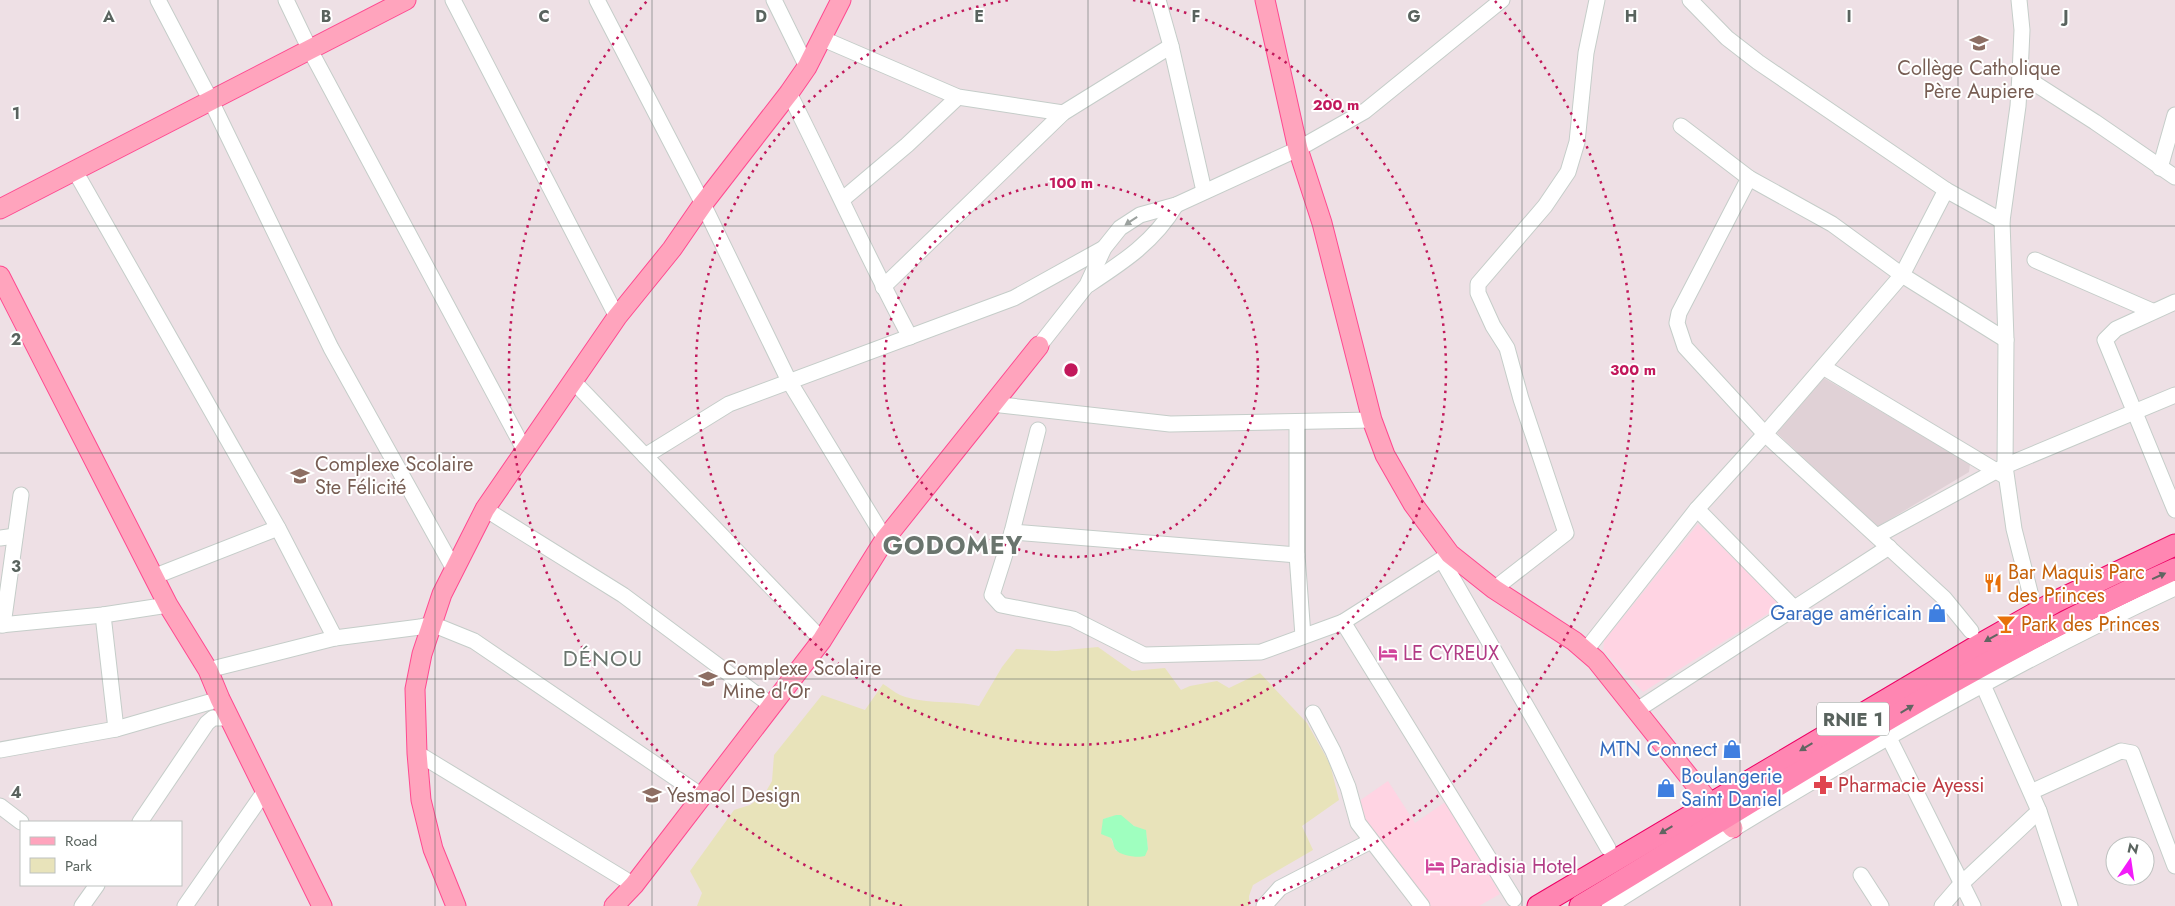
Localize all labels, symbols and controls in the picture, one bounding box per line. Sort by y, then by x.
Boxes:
text: A [102,5,115,28]
text: B [321,5,331,28]
text: C [538,5,550,28]
text: D [755,5,767,28]
text: E [974,5,984,28]
text: F [1192,5,1200,28]
text: G [1407,5,1421,28]
text: H [1625,5,1637,28]
text: I [1846,5,1852,28]
text: J [2060,5,2069,28]
school or university icon: Collège Catholique Père Aupiere [1968,32,1990,54]
place label: Collège Catholique Père Aupiere [1897,54,2061,106]
text: 200 m [1313,94,1359,116]
text: 1 [12,102,20,125]
text: 100 m [1049,172,1093,194]
one-way arrow [1124,216,1137,226]
text: 2 [11,328,21,351]
text: 300 m [1610,359,1656,381]
centre of rings [1062,361,1080,379]
place label: Complexe Scolaire Ste Félicité [315,450,473,502]
school or university icon: Complexe Scolaire Ste Félicité [289,465,311,487]
district label: GODOMEY [883,527,1023,563]
text: 3 [11,555,21,578]
place label: Bar Maquis Parc des Princes [2008,558,2145,610]
restaurant icon: Bar Maquis Parc des Princes [1982,572,2004,594]
one-way arrow [2152,572,2166,580]
place label: Garage américain [1770,599,1922,628]
shop icon: Garage américain [1926,602,1948,624]
place label: Park des Princes [2021,610,2159,639]
bar icon: Park des Princes [1995,613,2017,635]
one-way arrow [1984,634,1998,642]
place label: LE CYREUX [1403,639,1499,668]
district label: DÉNOU [563,642,643,674]
hotel icon: LE CYREUX [1377,642,1399,664]
place label: Complexe Scolaire Mine d'Or [723,654,881,706]
school or university icon: Complexe Scolaire Mine d'Or [697,668,719,690]
road number: RNIE 1 [1817,702,1889,736]
one-way arrow [1901,705,1914,714]
place label: MTN Connect [1600,735,1717,764]
shop icon: MTN Connect [1721,738,1743,760]
one-way arrow [1799,743,1812,752]
place label: Boulangerie Saint Daniel [1681,762,1782,814]
place label: Pharmacie Ayessi [1838,771,1985,800]
pharmacy icon: Pharmacie Ayessi [1812,774,1834,796]
shop icon: Boulangerie Saint Daniel [1655,777,1677,799]
text: 4 [10,781,22,804]
place label: Yesmaol Design [667,781,800,810]
school or university icon: Yesmaol Design [641,784,663,806]
legend [20,821,182,886]
one-way arrow [1659,825,1672,834]
text: Road [65,830,97,852]
north arrow [2105,836,2155,886]
text: N [2125,837,2141,859]
place label: Paradisia Hotel [1450,852,1577,881]
text: Park [65,855,92,877]
hotel icon: Paradisia Hotel [1424,855,1446,877]

